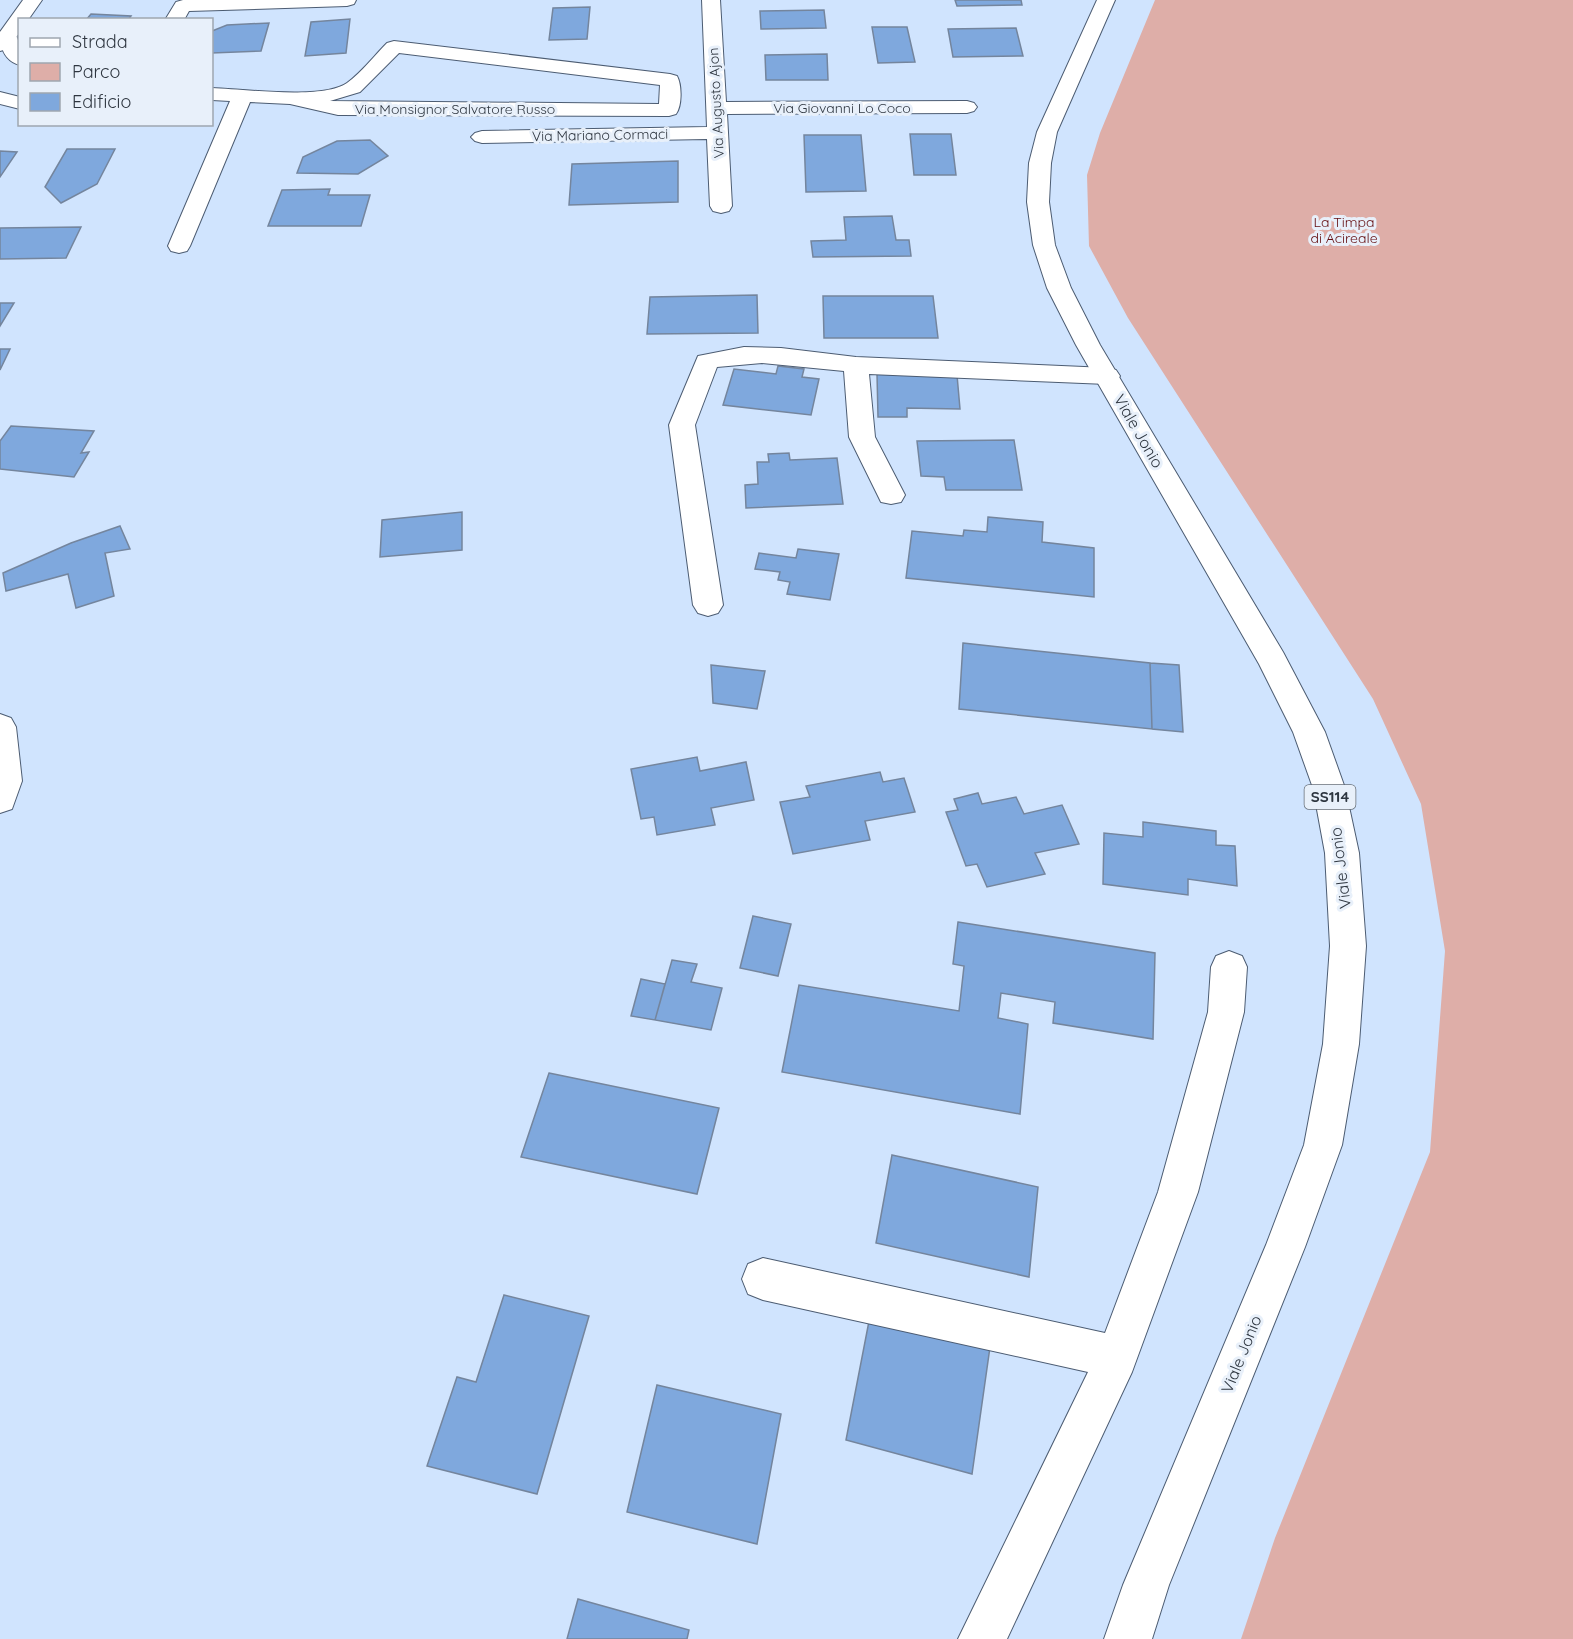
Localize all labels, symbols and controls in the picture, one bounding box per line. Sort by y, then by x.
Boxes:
legend [18,18,213,126]
text: Strada [72,30,128,53]
street label: Via Augusto Ajon [704,47,728,159]
text: Parco [72,60,120,83]
text: Edificio [72,90,131,113]
street label: Via Giovanni Lo Coco [773,99,911,117]
street label: Via Monsignor Salvatore Russo [355,100,555,118]
street label: Via Mariano Cormaci [532,125,668,145]
park label: La Timpa di Acireale [1310,213,1378,247]
street label: Viale Jonio [1110,391,1168,471]
road number: SS114 [1304,785,1356,809]
street label: Viale Jonio [1325,826,1355,910]
street label: Viale Jonio [1216,1312,1266,1396]

